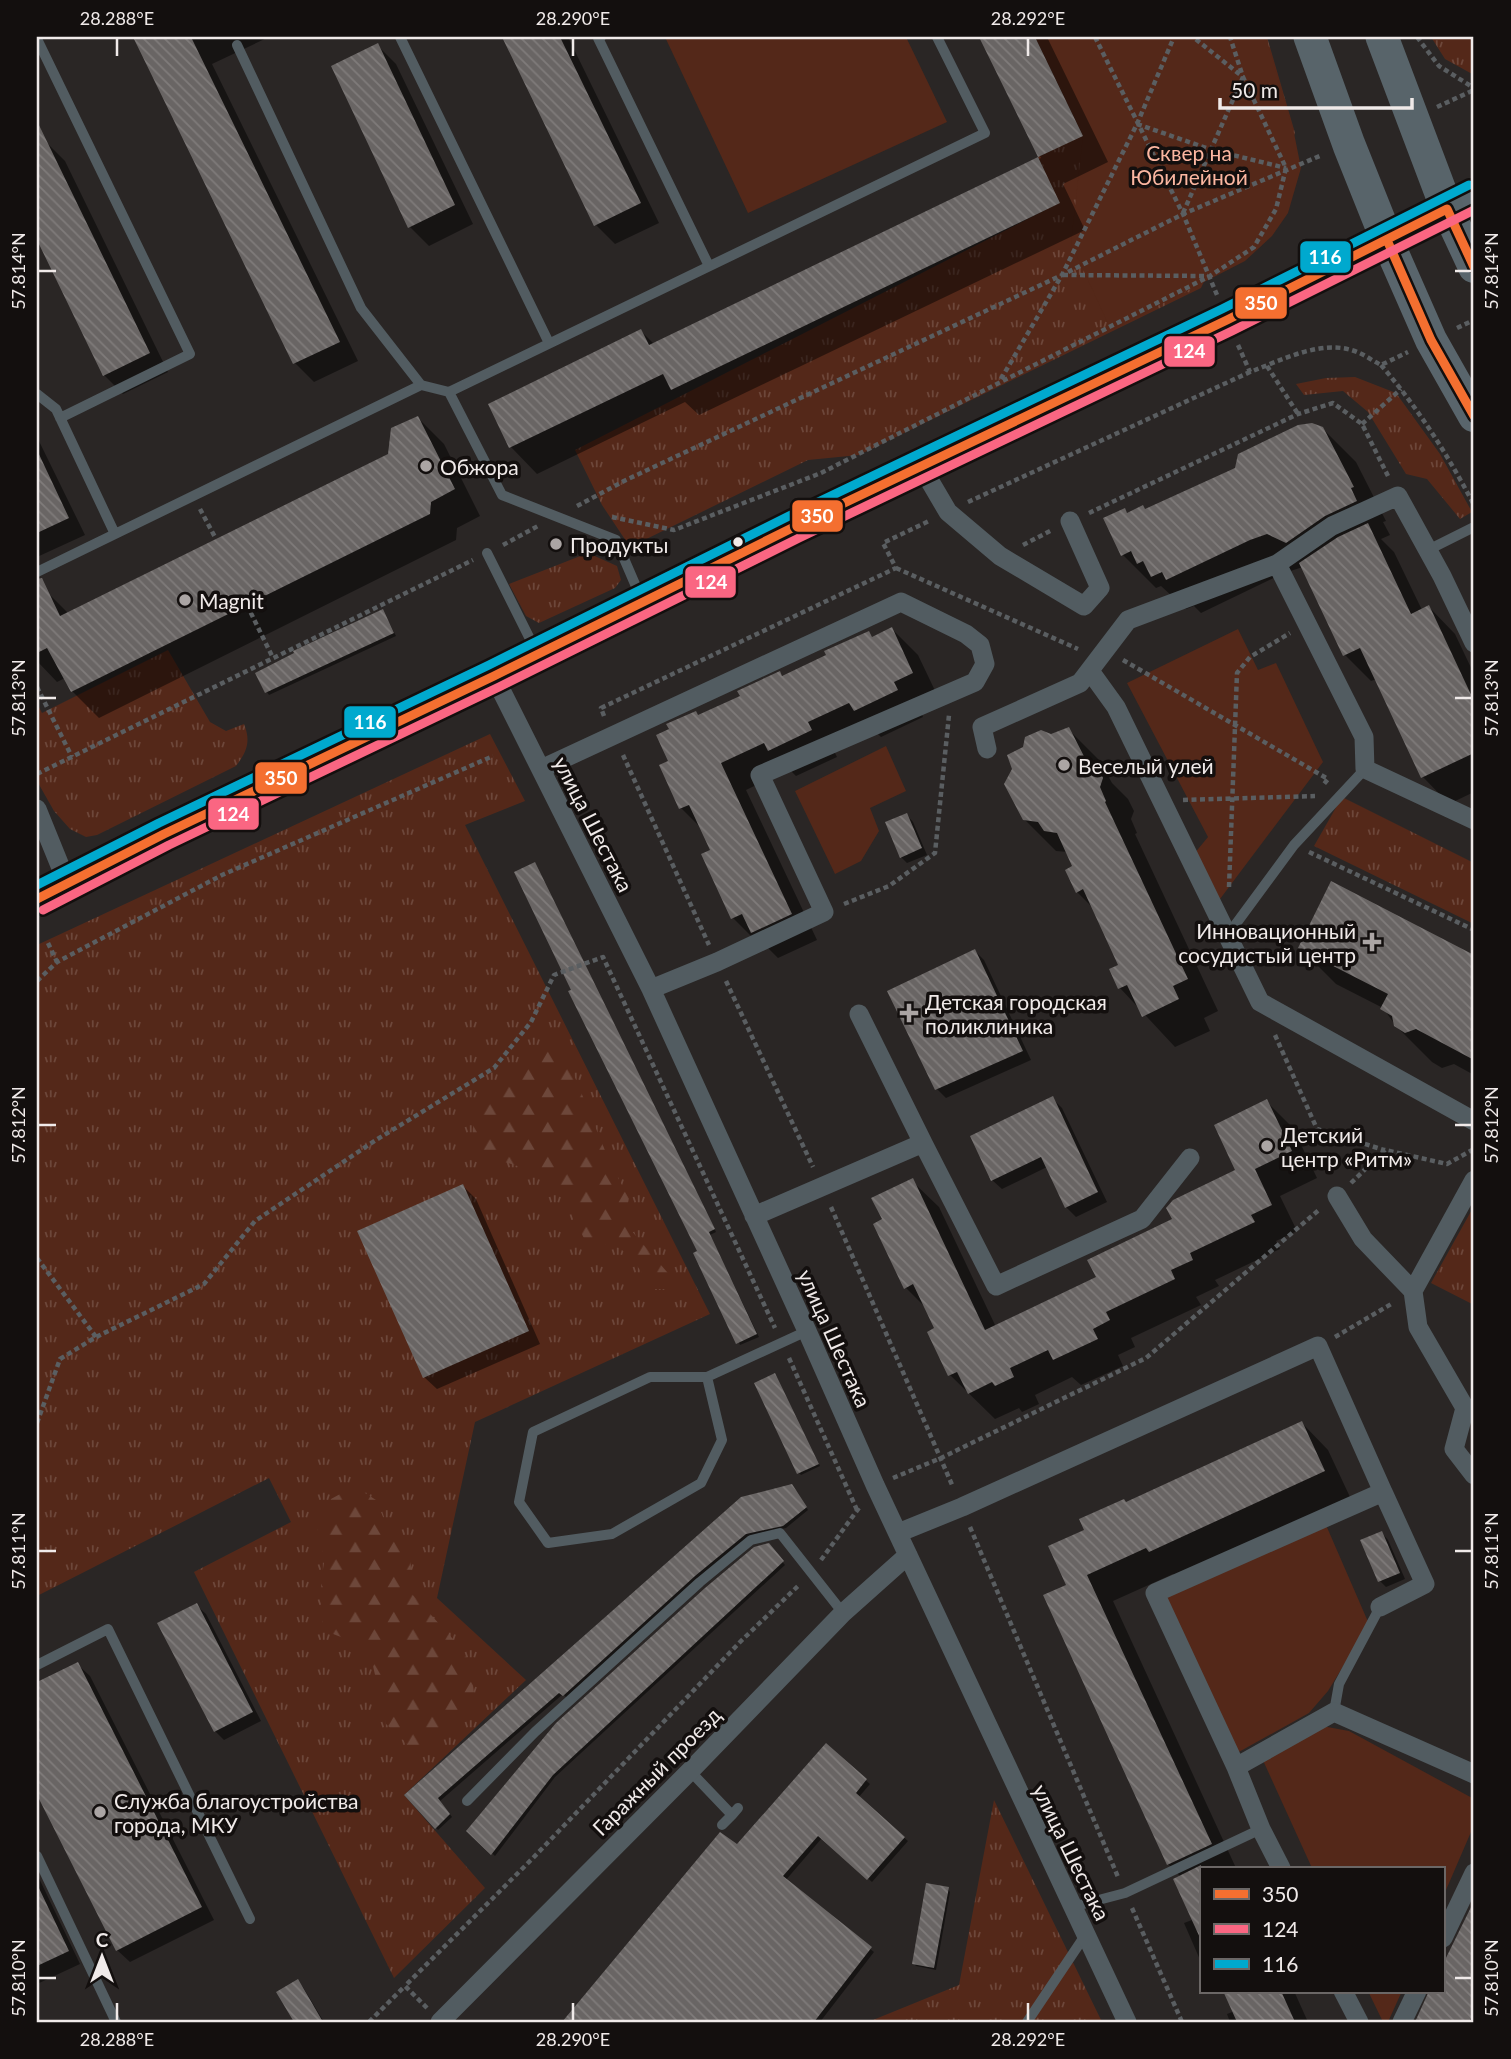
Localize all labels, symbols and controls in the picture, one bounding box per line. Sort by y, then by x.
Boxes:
text: 28.288°E [80,7,154,29]
text: 28.290°E [536,7,610,29]
text: 28.292°E [991,7,1065,29]
scale bar [1220,66,1413,110]
text: 50 m [1231,77,1278,102]
park label: Сквер на Юбилейной [1130,140,1248,189]
text: 57.814°N [7,232,29,310]
text: 57.814°N [1480,232,1502,310]
line badge: 116 [1299,240,1352,274]
text: 116 [1308,245,1342,268]
line badge: 350 [1234,286,1288,320]
text: 350 [1244,291,1278,314]
line badge: 124 [1163,335,1216,368]
text: 124 [1172,339,1206,362]
place label: Обжора [440,454,519,479]
marker: Обжора [418,458,434,474]
line badge: 350 [791,499,844,533]
text: 350 [800,504,834,527]
place label: Продукты [570,532,669,557]
unlabelled marker [731,535,745,549]
marker: Продукты [548,536,564,552]
line badge: 124 [684,565,737,599]
text: 124 [694,570,728,593]
place label: Magnit [199,588,264,613]
marker: Magnit [177,592,193,608]
text: 57.813°N [7,659,29,737]
text: 57.813°N [1480,659,1502,737]
line badge: 116 [343,705,397,739]
text: 116 [353,710,387,733]
street label: улица Шестака [549,752,639,896]
place label: Веселый улей [1078,753,1214,778]
marker: Веселый улей [1056,757,1072,773]
line badge: 350 [254,761,308,795]
text: 350 [264,766,298,789]
line badge: 124 [207,797,260,831]
text: 124 [216,802,250,825]
place label: Инновационный сосудистый центр [1178,918,1356,967]
marker: Инновационный сосудистый центр [1362,932,1382,952]
place label: Детская городская поликлиника [925,989,1107,1038]
marker: Детская городская поликлиника [899,1003,919,1023]
text: 57.812°N [7,1086,29,1164]
text: 57.812°N [1480,1086,1502,1164]
place label: Детский центр «Ритм» [1281,1122,1412,1171]
marker: Детский центр «Ритм» [1259,1138,1275,1154]
street label: улица Шестака [793,1265,877,1411]
text: 57.811°N [7,1512,29,1590]
text: 57.811°N [1480,1512,1502,1590]
street label: Гаражный проезд [587,1702,725,1840]
street label: улица Шестака [1028,1780,1116,1924]
place label: Служба благоустройства города, МКУ [114,1788,359,1837]
marker: Служба благоустройства города, МКУ [92,1804,108,1820]
legend [1200,1867,1444,1993]
text: 350 [1262,1881,1299,1906]
text: 124 [1262,1916,1299,1941]
north arrow [66,1923,136,1993]
text: С [96,1928,109,1951]
text: 57.810°N [7,1939,29,2017]
text: 57.810°N [1480,1939,1502,2017]
text: 116 [1262,1951,1299,1976]
text: 28.288°E [80,2028,154,2050]
text: 28.290°E [536,2028,610,2050]
text: 28.292°E [991,2028,1065,2050]

